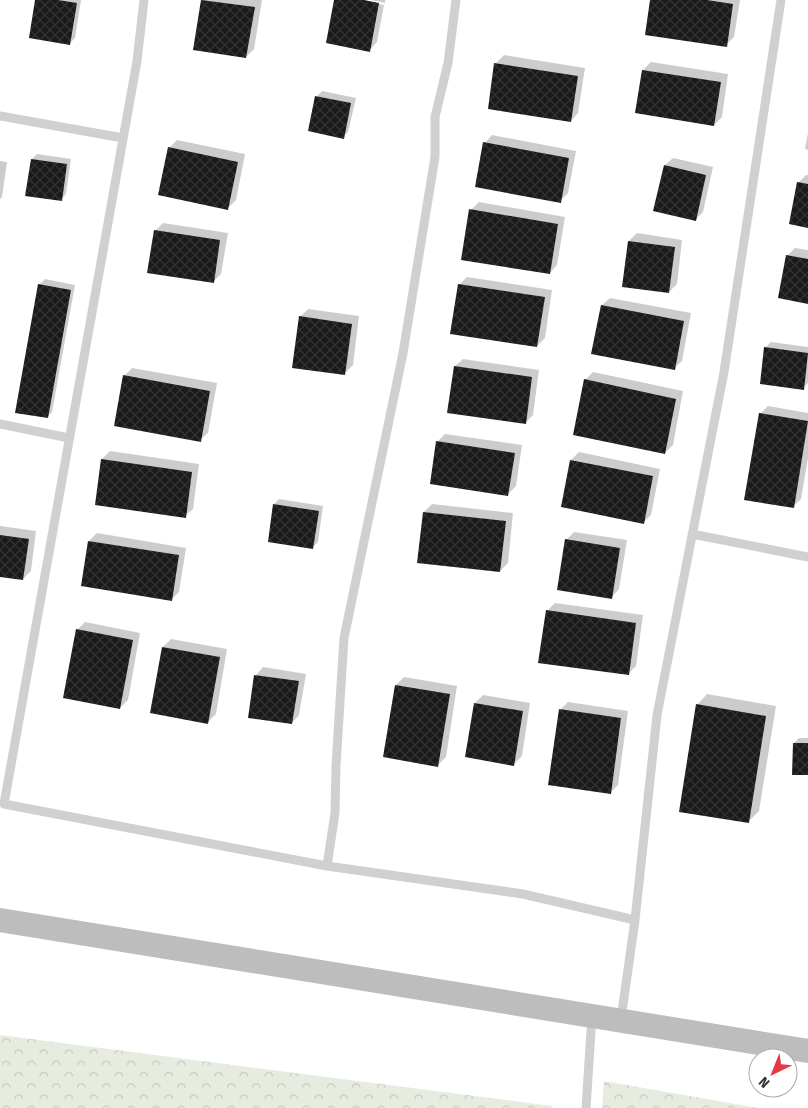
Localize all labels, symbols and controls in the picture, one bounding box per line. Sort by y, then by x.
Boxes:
north arrow [748,1048,798,1098]
text: N [756,1073,773,1091]

